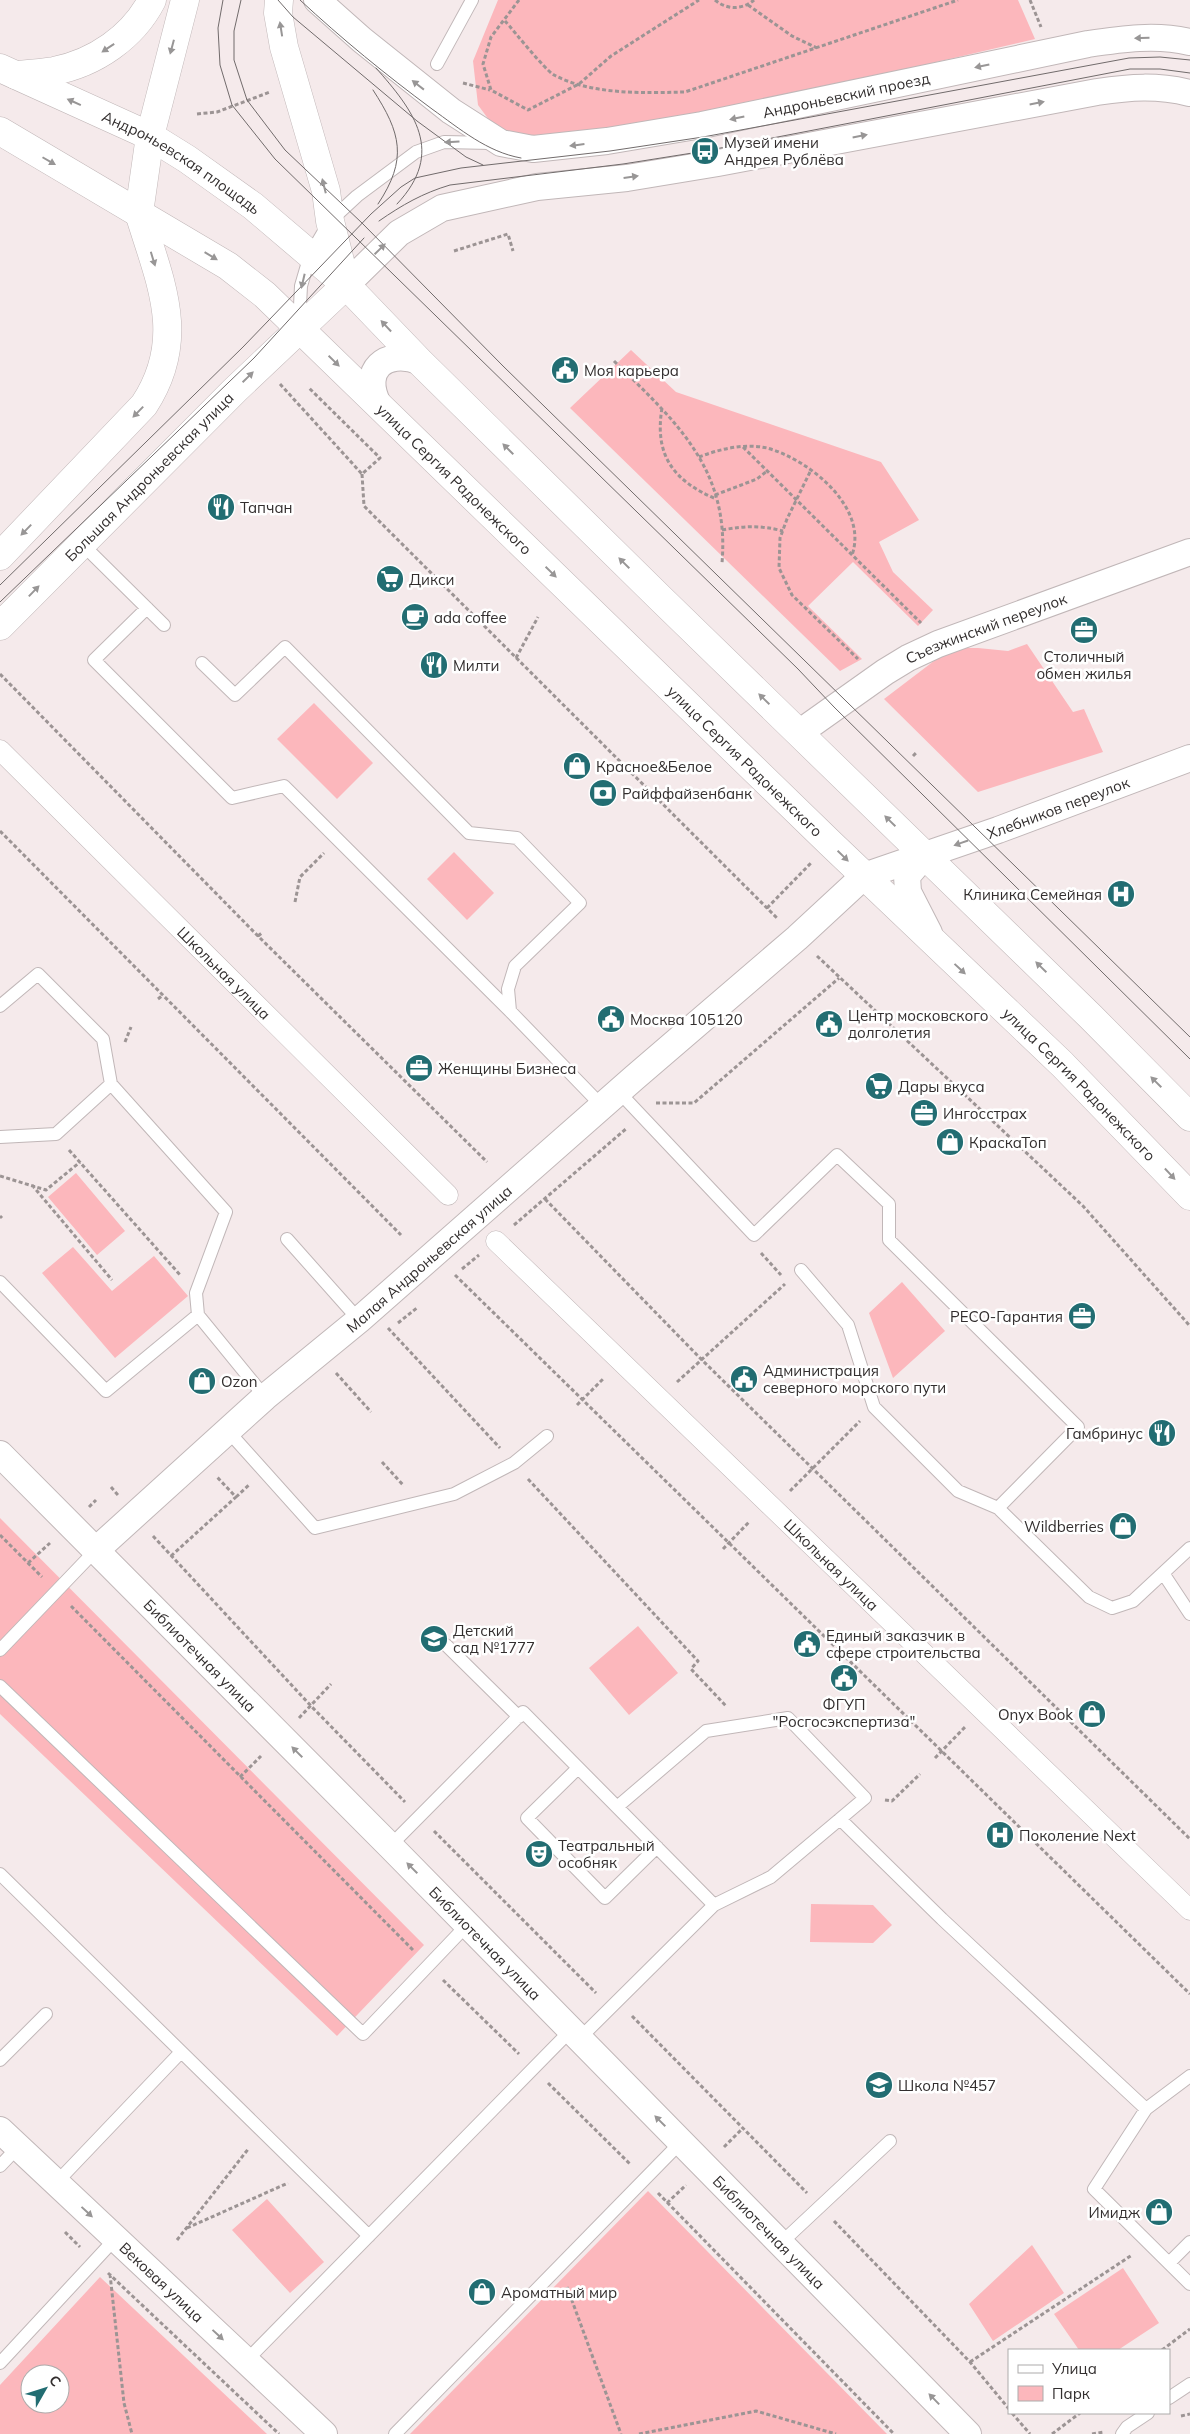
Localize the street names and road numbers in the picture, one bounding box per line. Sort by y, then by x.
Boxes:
street label: Андроньевский проезд [761,68,931,122]
street label: Андроньевская площадь [99,106,265,218]
street label: Большая Андроньевская улица [61,388,237,565]
street label: улица Сергия Радонежского [373,399,536,558]
street label: Съезжинский переулок [902,588,1070,667]
street label: улица Сергия Радонежского [664,681,827,840]
street label: Хлебников переулок [984,772,1133,843]
street label: Школьная улица [174,922,275,1023]
street label: улица Сергия Радонежского [999,1003,1160,1165]
street label: Малая Андроньевская улица [342,1181,515,1336]
street label: Школьная улица [780,1515,883,1614]
street label: Библиотечная улица [140,1595,261,1716]
street label: Библиотечная улица [425,1882,545,2004]
street label: Библиотечная улица [709,2171,829,2293]
street label: Вековая улица [116,2238,208,2326]

